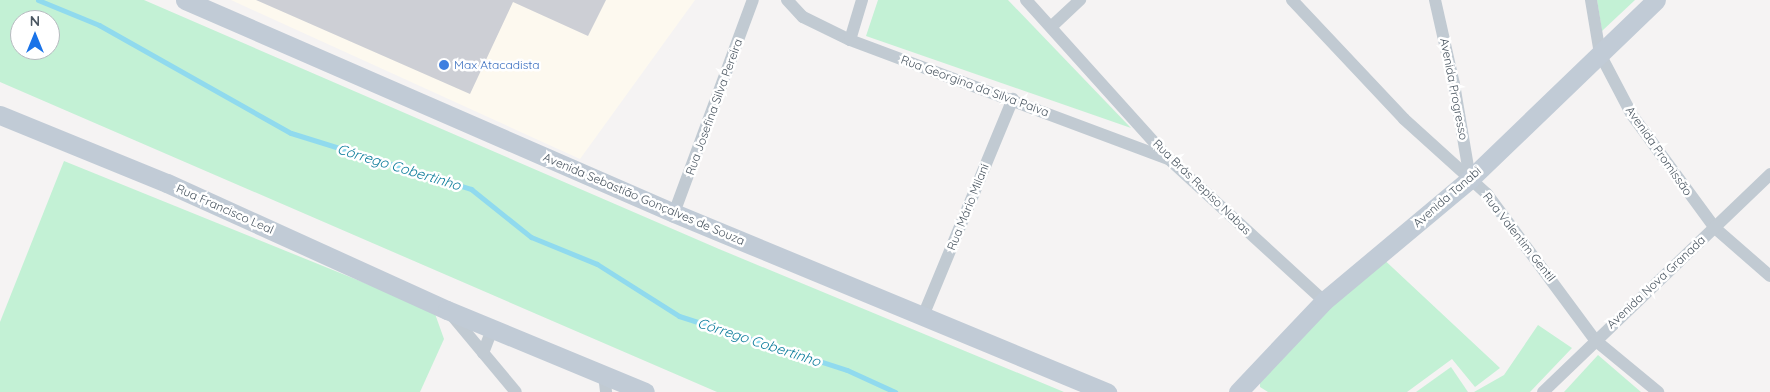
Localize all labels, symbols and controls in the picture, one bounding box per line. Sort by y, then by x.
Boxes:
north arrow [10,10,60,60]
text: N [30,12,40,30]
street label: Rua Josefina Silva Pereira [683,37,745,177]
street label: Avenida Progresso [1437,37,1471,141]
street label: Rua Georgina da Silva Paiva [899,52,1051,120]
place label: Max Atacadista [454,58,540,72]
marker: Max Atacadista [438,59,450,71]
street label: Avenida Promissão [1623,103,1695,199]
street label: Rua Brás Repiso Nabas [1150,136,1254,238]
water label: Córrego Cobertinho [335,140,463,194]
street label: Avenida Sebastião Gonçalves de Souza [541,150,747,248]
street label: Rua Mário Milani [944,162,992,252]
street label: Avenida Tanabi [1410,164,1484,230]
street label: Rua Francisco Leal [174,181,276,237]
street label: Rua Valentim Gentil [1480,190,1558,284]
street label: Avenida Nova Granada [1604,233,1708,331]
water label: Córrego Cobertinho [695,314,823,370]

